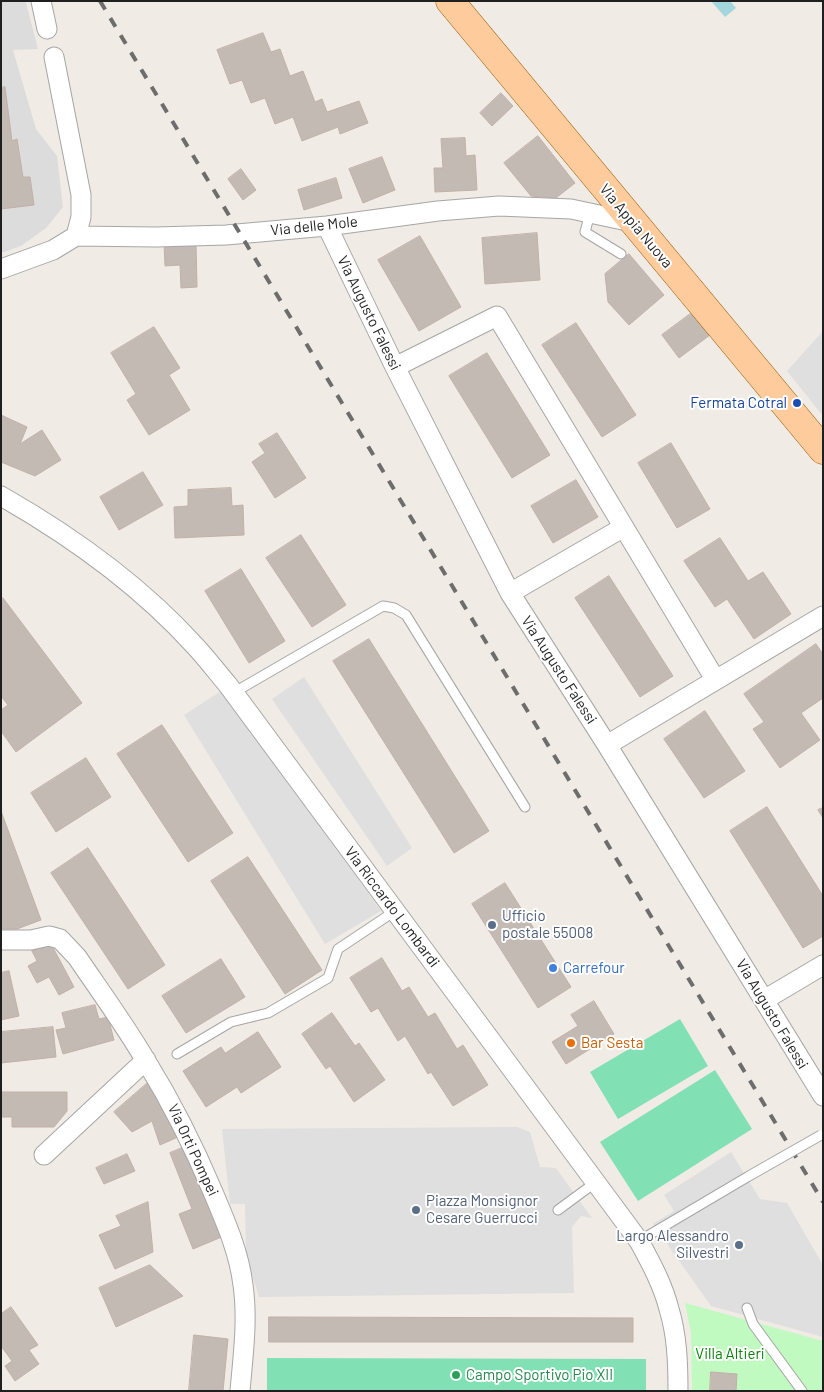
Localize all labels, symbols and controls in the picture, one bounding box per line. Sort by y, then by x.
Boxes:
street label: Via Appia Nuova [596,180,676,272]
street label: Via delle Mole [269,212,359,240]
street label: Via Augusto Falessi [333,253,405,373]
place label: Fermata Cotral [690,394,787,412]
marker: Fermata Cotral [791,397,803,409]
street label: Via Augusto Falessi [517,613,601,727]
street label: Via Riccardo Lombardi [341,843,443,971]
place label: Ufficio postale 55008 [502,907,593,942]
marker: Ufficio postale 55008 [486,919,498,931]
street label: Via Augusto Falessi [732,956,812,1072]
place label: Carrefour [563,959,625,977]
marker: Carrefour [547,962,559,974]
place label: Bar Sesta [581,1034,643,1052]
marker: Bar Sesta [565,1037,577,1049]
street label: Via Orti Pompei [164,1101,222,1199]
place label: Piazza Monsignor Cesare Guerrucci [426,1192,538,1227]
marker: Piazza Monsignor Cesare Guerrucci [410,1204,422,1216]
place label: Largo Alessandro Silvestri [616,1227,729,1262]
marker: Largo Alessandro Silvestri [733,1239,745,1251]
park label: Villa Altieri [695,1345,765,1363]
place label: Campo Sportivo Pio XII [466,1366,613,1384]
marker: Campo Sportivo Pio XII [450,1369,462,1381]

